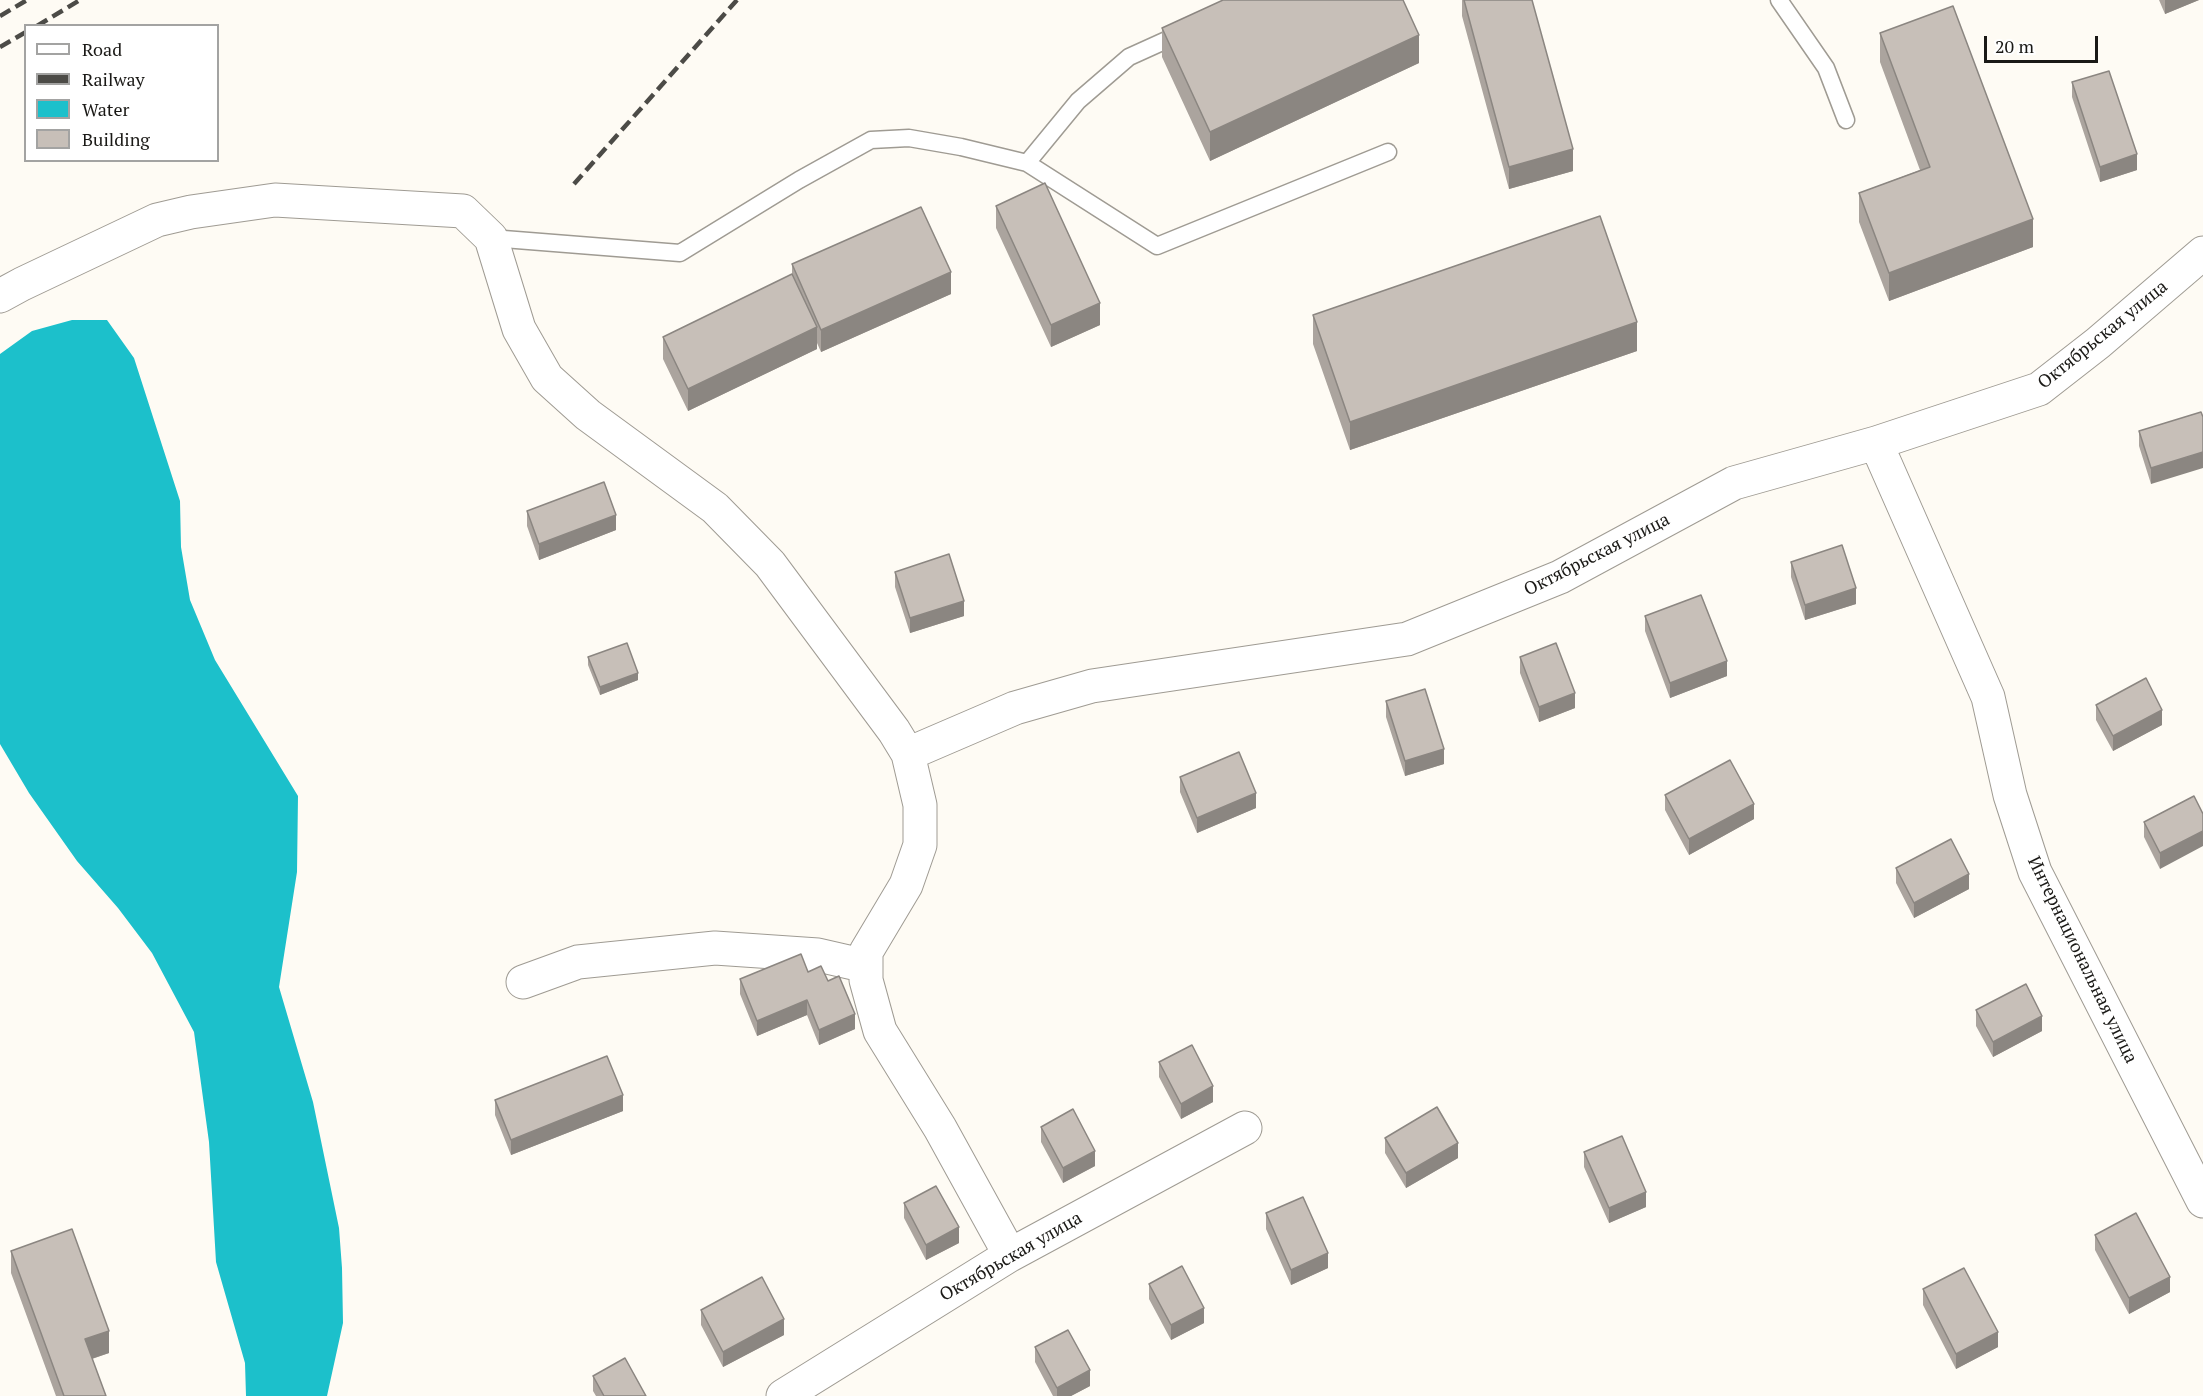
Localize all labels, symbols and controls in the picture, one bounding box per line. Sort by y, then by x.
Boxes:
legend [24,24,219,162]
scale bar [1987,24,2101,62]
text: 20 m [1995,34,2034,58]
text: Road [82,37,122,61]
text: Railway [82,67,145,91]
text: Water [82,97,129,121]
text: Building [82,127,150,151]
street label: Октябрьская улица [2034,276,2172,394]
street label: Октябрьская улица [1521,509,1673,601]
street label: Интернациональная улица [2022,853,2142,1067]
street label: Октябрьская улица [936,1207,1086,1307]

